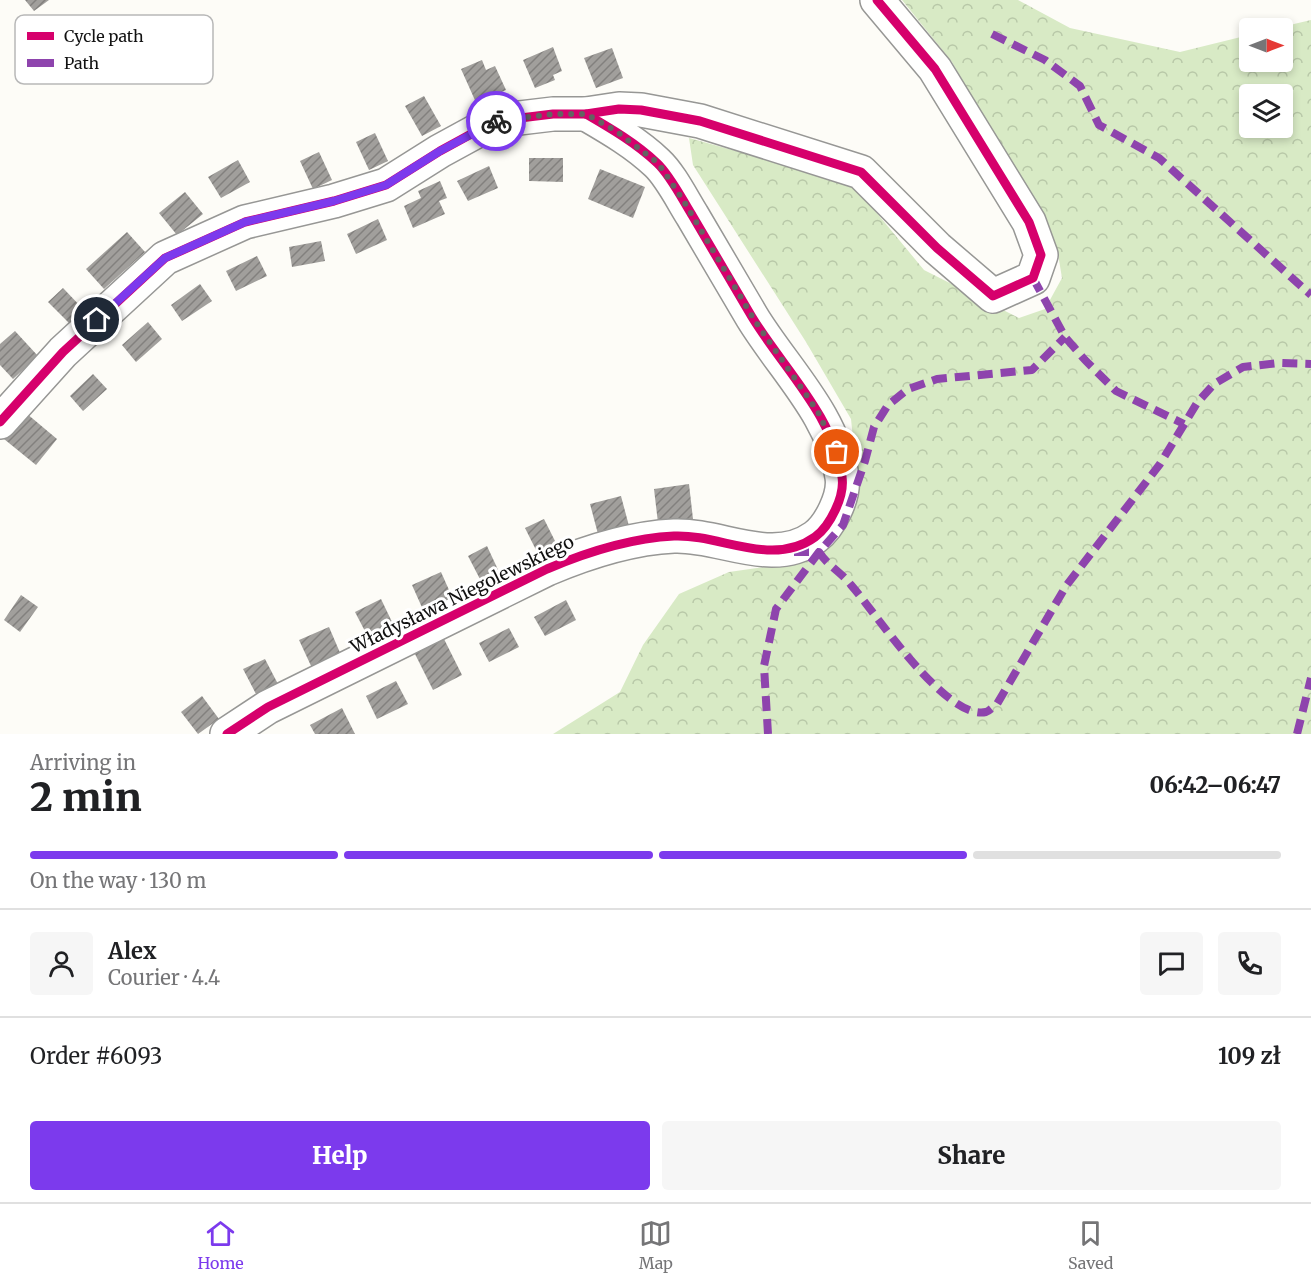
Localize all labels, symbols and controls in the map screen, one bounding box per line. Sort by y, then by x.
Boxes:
legend [15,15,213,84]
north arrow [1239,18,1293,72]
map controls [1239,18,1293,138]
text: Cycle path [64,26,144,46]
text: Path [64,53,100,73]
button: layers [1239,84,1293,138]
courier [466,91,526,151]
icon: bike [480,105,513,138]
pin [71,294,122,345]
icon: home [80,303,113,336]
pin [811,426,862,477]
icon: bag [820,435,853,468]
street label: Władysława Niegolewskiego [345,530,578,659]
text: Arriving in [30,750,136,775]
text: 06:42–06:47 [1150,771,1281,799]
text: 2 min [30,773,142,822]
text: On the way · 130 m [30,868,206,893]
button: person [30,932,93,995]
button: chat [1140,932,1203,995]
button: phone [1218,932,1281,995]
text: Alex [108,937,157,965]
text: Courier · 4.4 [108,965,220,990]
text: Order #6093 [30,1042,162,1070]
text: 109 zł [1218,1042,1281,1070]
button: Help [30,1121,650,1190]
button: Share [662,1121,1281,1190]
tab: Home [198,1217,244,1273]
tab: Map [639,1217,673,1273]
tab: Saved [1068,1217,1113,1273]

